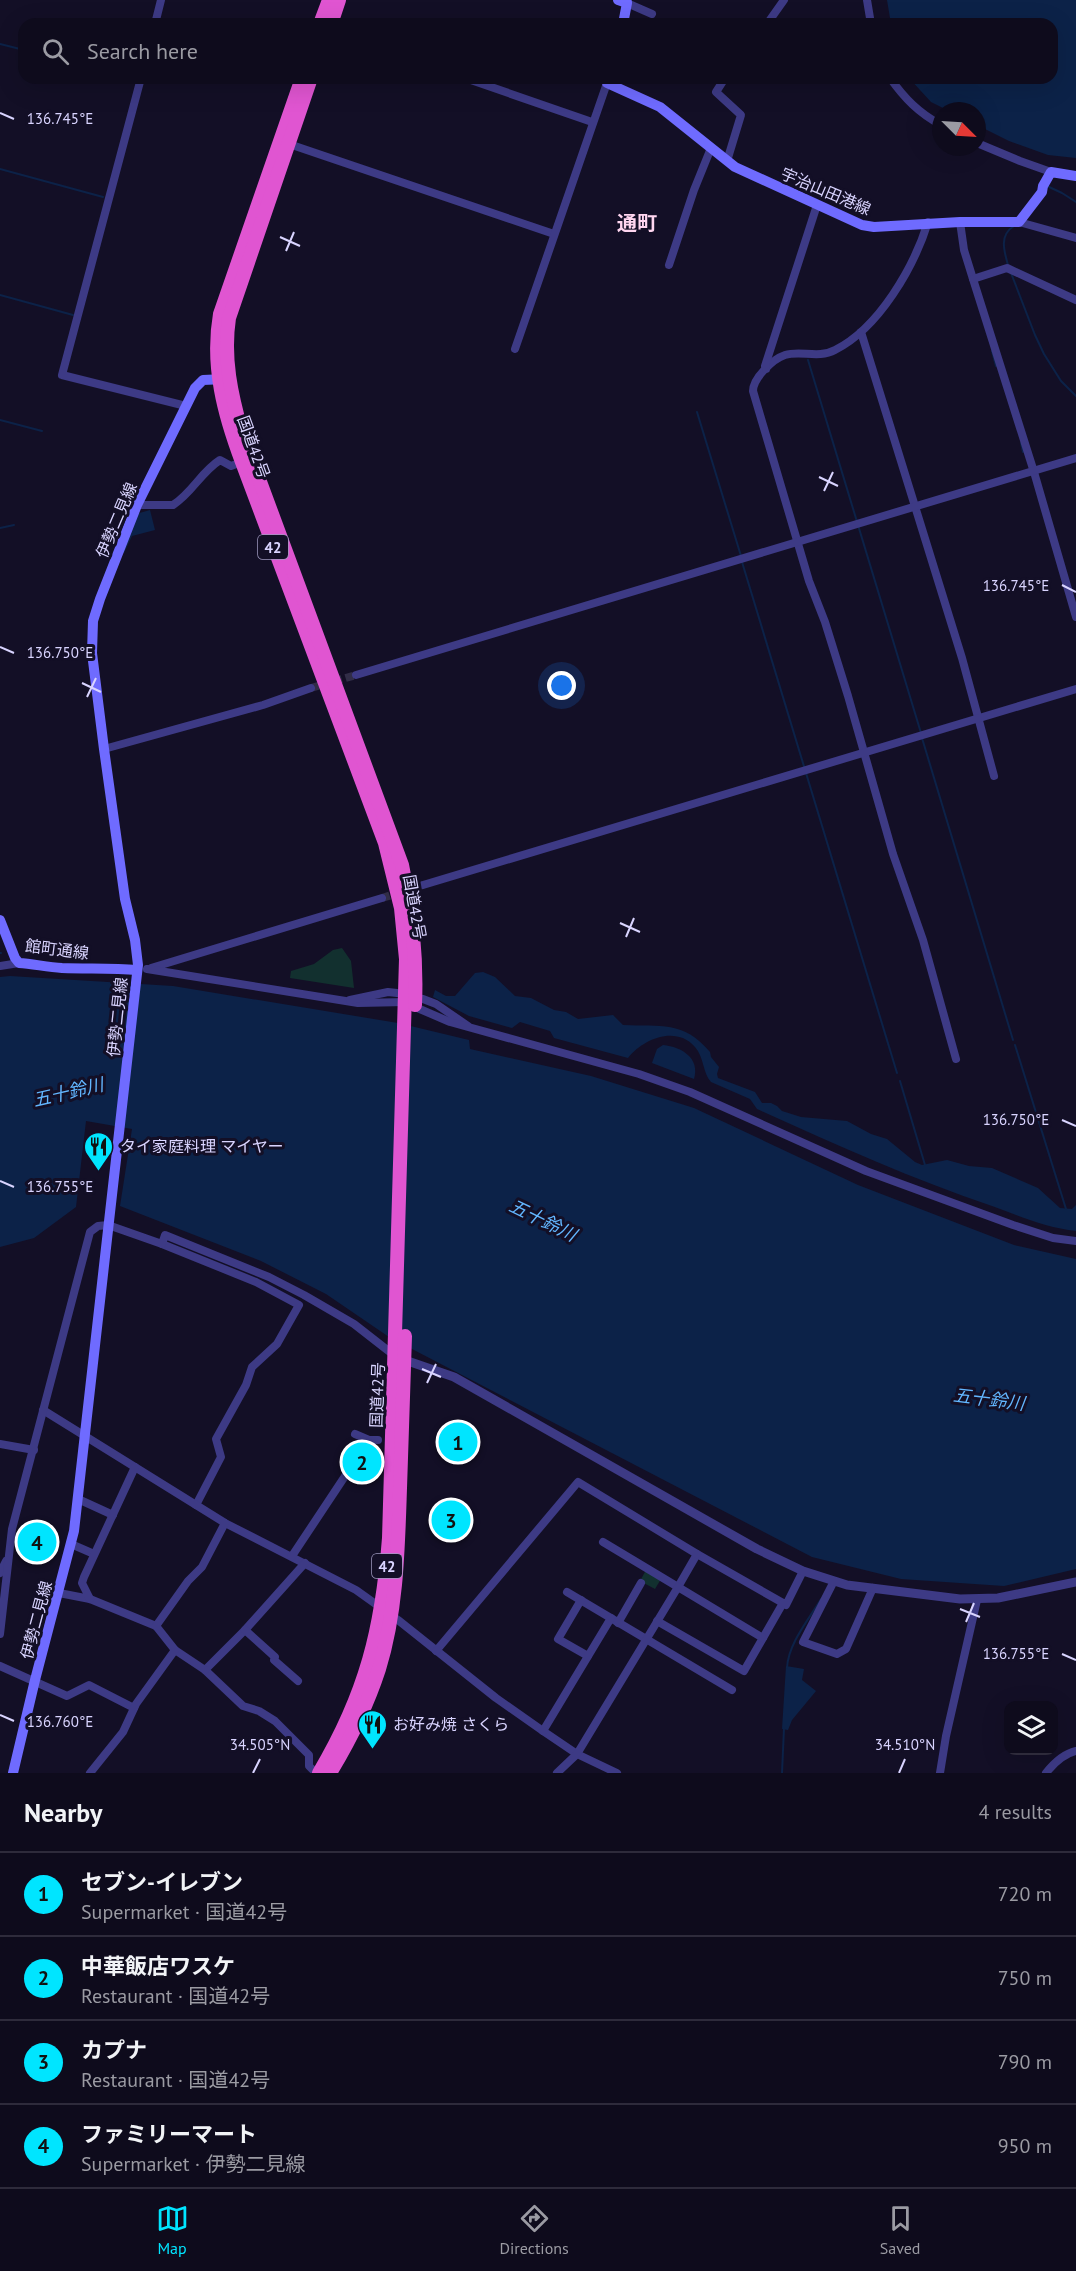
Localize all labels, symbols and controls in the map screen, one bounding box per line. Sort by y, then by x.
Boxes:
search box [18,18,1058,84]
icon: search [39,35,72,68]
text: Search here [87,37,198,65]
north arrow [932,102,986,156]
text: 136.745°E [27,109,93,128]
street label: 宇治山田港線 [778,163,874,219]
district label: 通町 [617,210,657,236]
street label: 国道42号 [233,413,275,481]
street label: 伊勢二見線 [91,479,141,561]
road number: 42 [258,535,288,559]
text: 136.745°E [983,576,1049,595]
text: 136.750°E [27,643,93,662]
your location [547,671,576,700]
street label: 国道42号 [399,873,431,941]
street label: 館町通線 [24,935,90,963]
street label: 伊勢二見線 [103,976,131,1058]
water label: 五十鈴川 [30,1072,108,1111]
text: 136.750°E [983,1110,1049,1129]
restaurant icon: タイ家庭料理 マイヤー [83,1130,115,1172]
place label: タイ家庭料理 マイヤー [120,1136,284,1156]
text: 136.755°E [27,1177,93,1196]
water label: 五十鈴川 [506,1194,582,1247]
street label: 国道42号 [366,1362,388,1428]
water label: 五十鈴川 [952,1383,1028,1415]
pin: 1 [438,1420,478,1464]
pin: 2 [342,1440,382,1484]
pin: 3 [432,1498,470,1543]
pin: 4 [18,1520,57,1564]
road number: 42 [372,1554,402,1578]
street label: 伊勢二見線 [16,1579,56,1661]
text: 136.755°E [983,1644,1049,1663]
map controls [1004,1701,1058,1755]
button: layers [1004,1701,1058,1755]
restaurant icon: お好み焼 さくら [356,1708,388,1750]
text: 136.760°E [27,1712,93,1731]
place label: お好み焼 さくら [393,1714,509,1734]
text: 34.505°N [230,1735,290,1754]
text: 34.510°N [875,1735,935,1754]
text: Nearby [24,1796,102,1829]
text: 4 results [979,1799,1052,1825]
text: セブン-イレブン [81,1868,243,1896]
text: 1 [38,1881,49,1907]
text: 720 m [998,1881,1052,1907]
text: Supermarket · 国道42号 [81,1899,287,1925]
text: 中華飯店ワスケ [81,1952,235,1980]
text: 2 [38,1965,49,1991]
text: 750 m [998,1965,1052,1991]
text: Restaurant · 国道42号 [81,1983,270,2009]
text: カプナ [81,2036,147,2064]
text: 3 [38,2049,49,2075]
text: 790 m [998,2049,1052,2075]
text: Restaurant · 国道42号 [81,2067,270,2093]
text: ファミリーマート [81,2120,257,2148]
text: 4 [38,2133,49,2159]
text: 950 m [998,2133,1052,2159]
text: Supermarket · 伊勢二見線 [81,2151,305,2177]
tab: Map [156,2202,189,2258]
tab: Directions [500,2202,569,2258]
tab: Saved [880,2202,920,2258]

